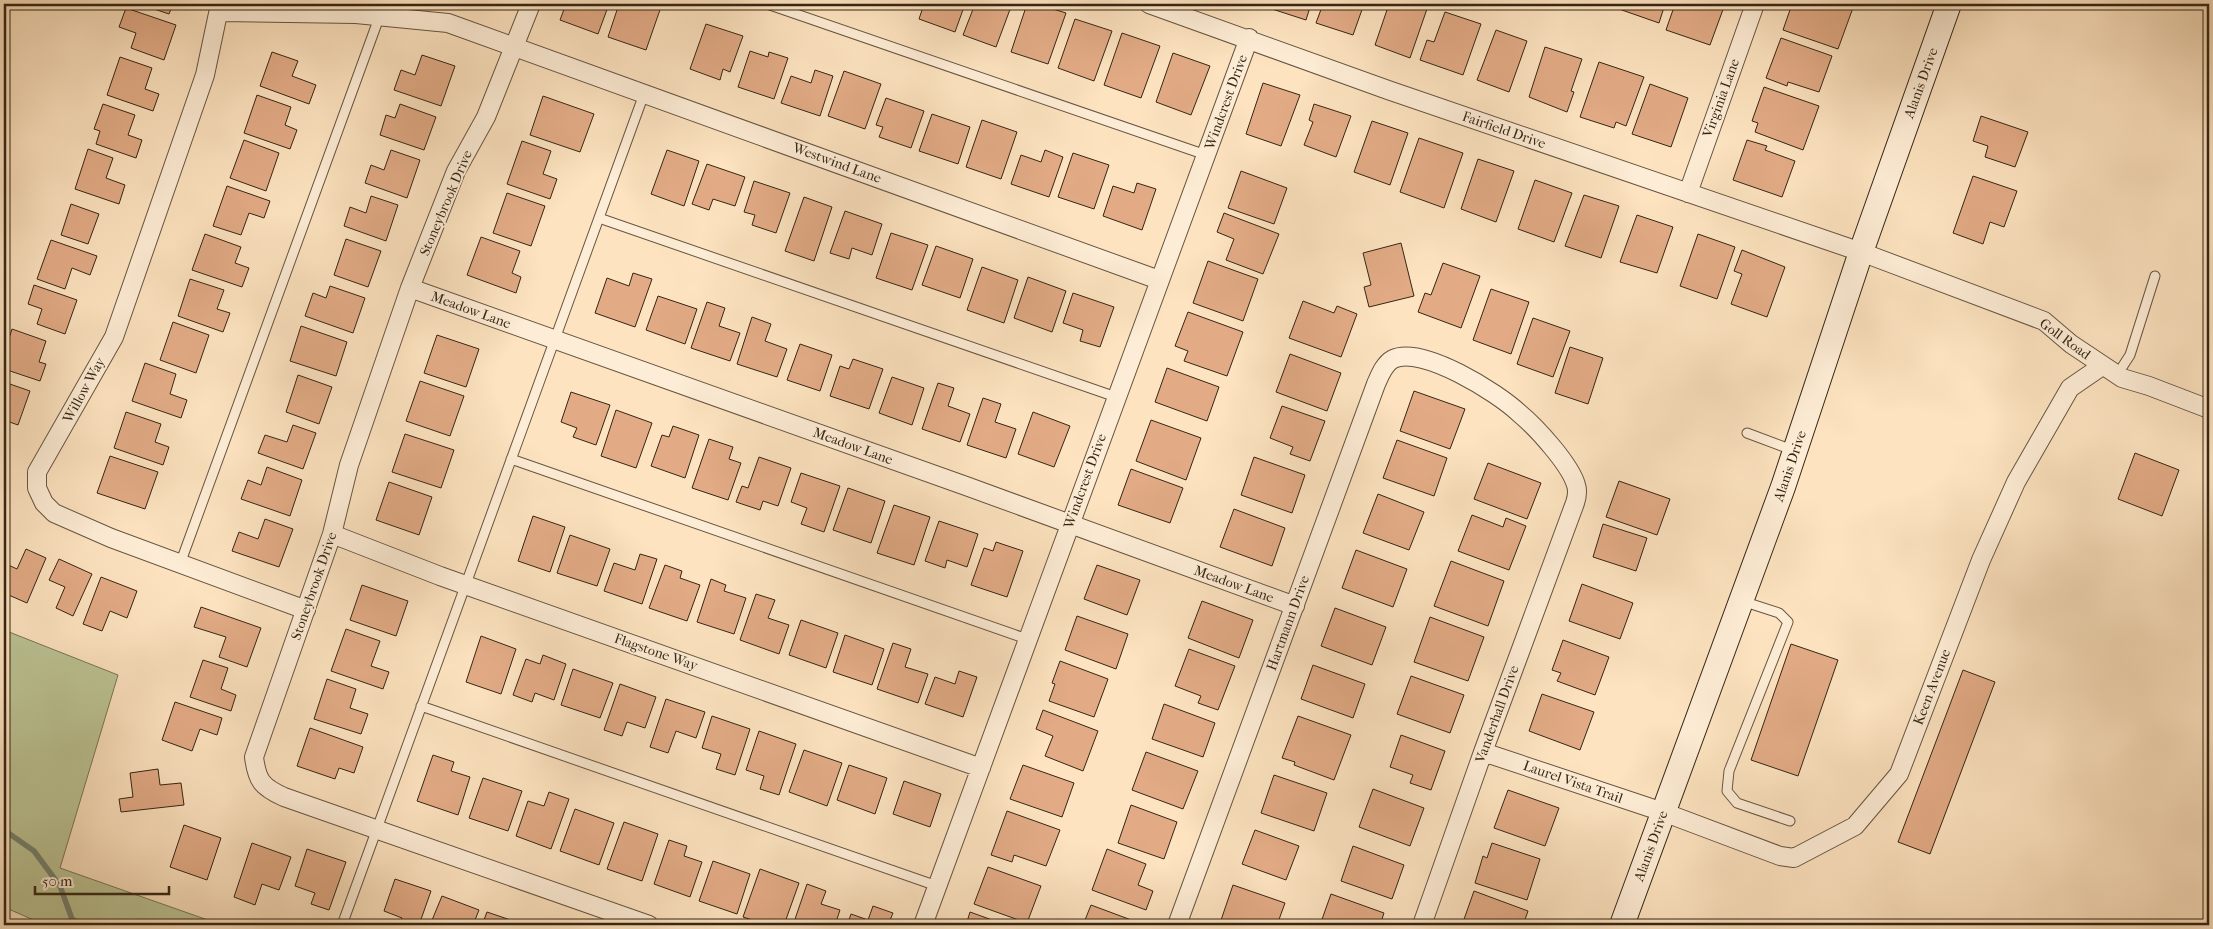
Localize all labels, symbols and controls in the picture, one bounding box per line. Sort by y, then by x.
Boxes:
street label: Alanis Drive [1900,45,1942,122]
street label: Windcrest Drive [1201,52,1251,153]
street label: Virginia Lane [1699,56,1743,141]
street label: Fairfield Drive [1460,108,1548,152]
street label: Westwind Lane [789,139,884,187]
street label: Stoneybrook Drive [416,148,476,258]
street label: Meadow Lane [429,288,513,332]
street label: Goll Road [2036,315,2094,363]
street label: Willow Way [59,354,109,427]
street label: Meadow Lane [811,424,895,468]
street label: Alanis Drive [1770,428,1810,505]
street label: Windcrest Drive [1060,431,1110,532]
street label: Stoneybrook Drive [288,530,340,642]
street label: Meadow Lane [1192,562,1276,606]
street label: Hartmann Drive [1263,573,1313,673]
street label: Flagstone Way [612,630,700,674]
street label: Keen Avenue [1910,646,1954,727]
street label: Vanderhall Drive [1471,663,1523,766]
street label: Laurel Vista Trail [1521,757,1625,807]
street label: Alanis Drive [1630,808,1672,885]
scale bar [35,864,169,896]
text: 50 m [42,872,73,890]

